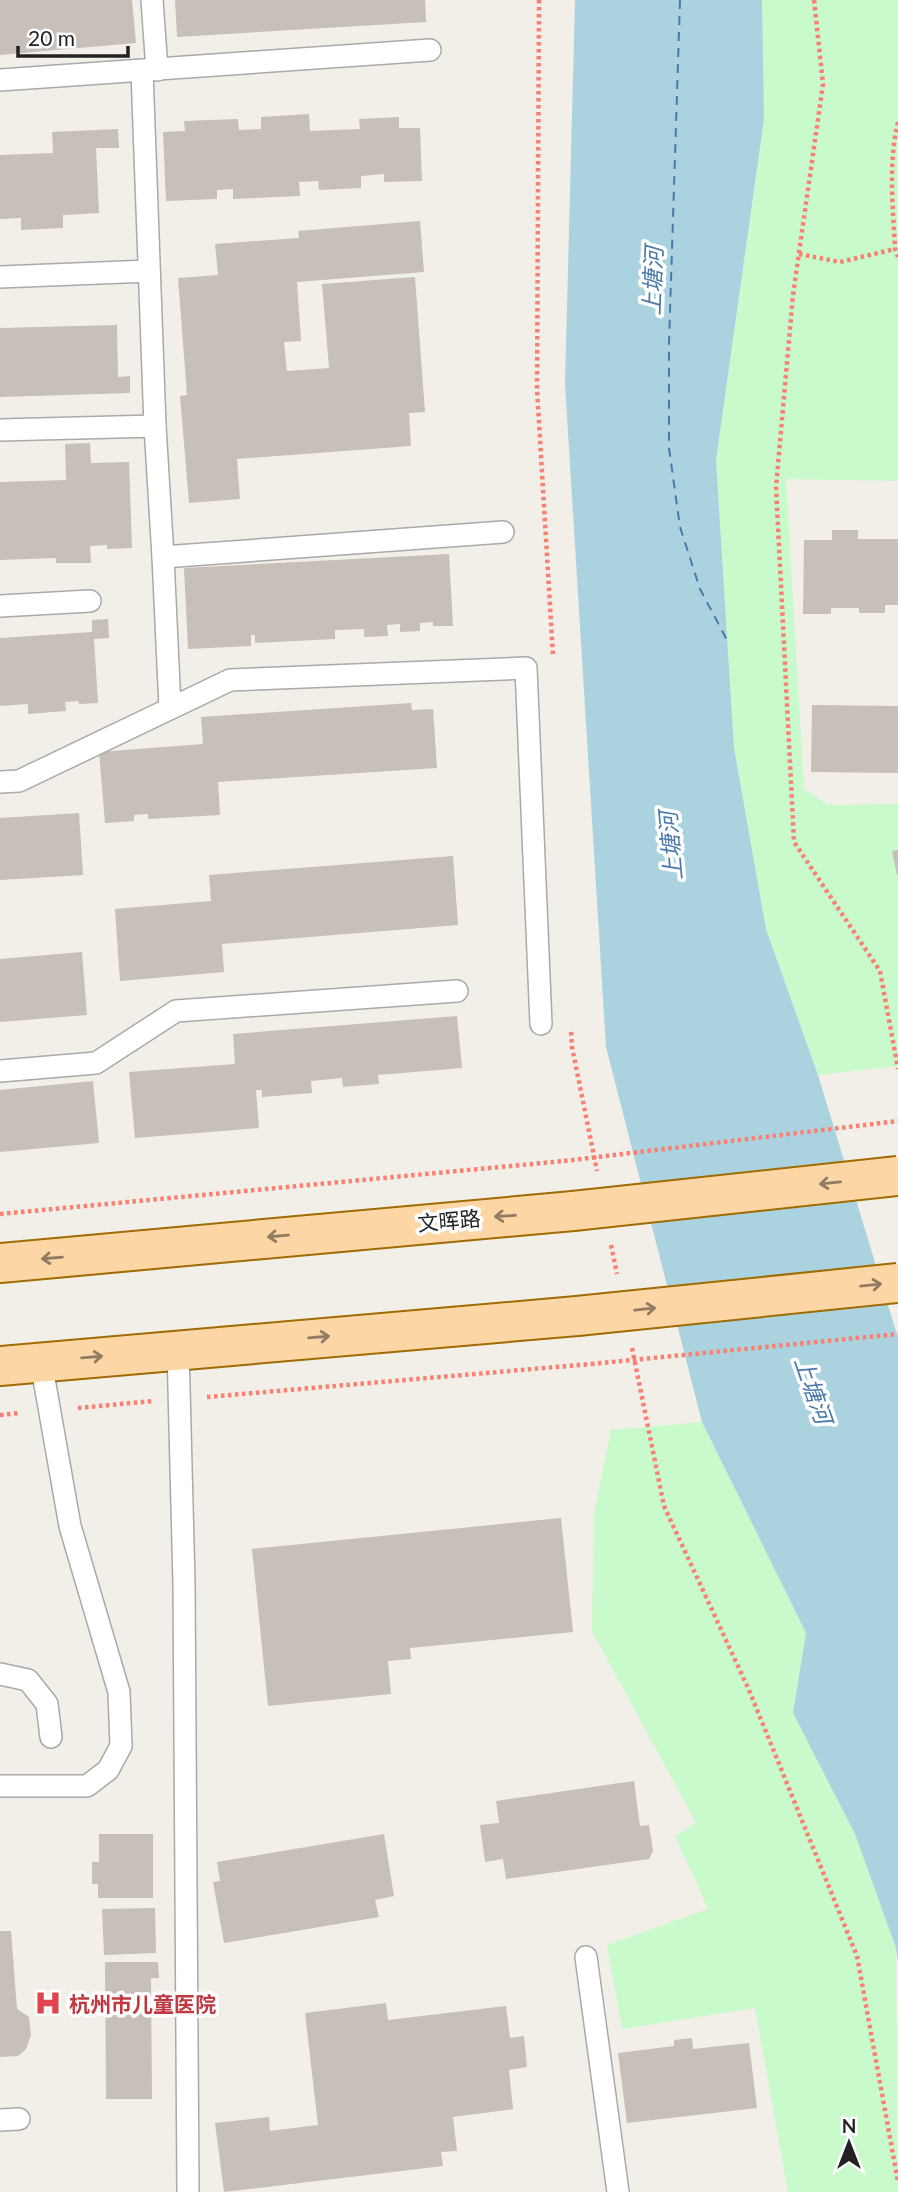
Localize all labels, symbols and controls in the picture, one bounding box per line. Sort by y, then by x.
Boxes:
scale bar [18,14,128,58]
text: 20 m [28,25,75,50]
water label: 上塘河 [637,242,667,316]
water label: 上塘河 [653,806,687,882]
one-way arrow [819,1177,842,1190]
street label: 文晖路 [417,1205,481,1235]
one-way arrow [494,1210,516,1223]
one-way arrow [267,1230,290,1243]
one-way arrow [41,1252,63,1265]
one-way arrow [859,1279,882,1292]
one-way arrow [633,1302,656,1315]
one-way arrow [307,1330,330,1343]
one-way arrow [81,1350,103,1363]
water label: 上塘河 [790,1353,840,1431]
hospital icon: 杭州市儿童医院 [33,1988,63,2018]
place label: 杭州市儿童医院 [69,1991,216,2016]
north arrow [814,2108,884,2178]
text: N [842,2114,856,2137]

